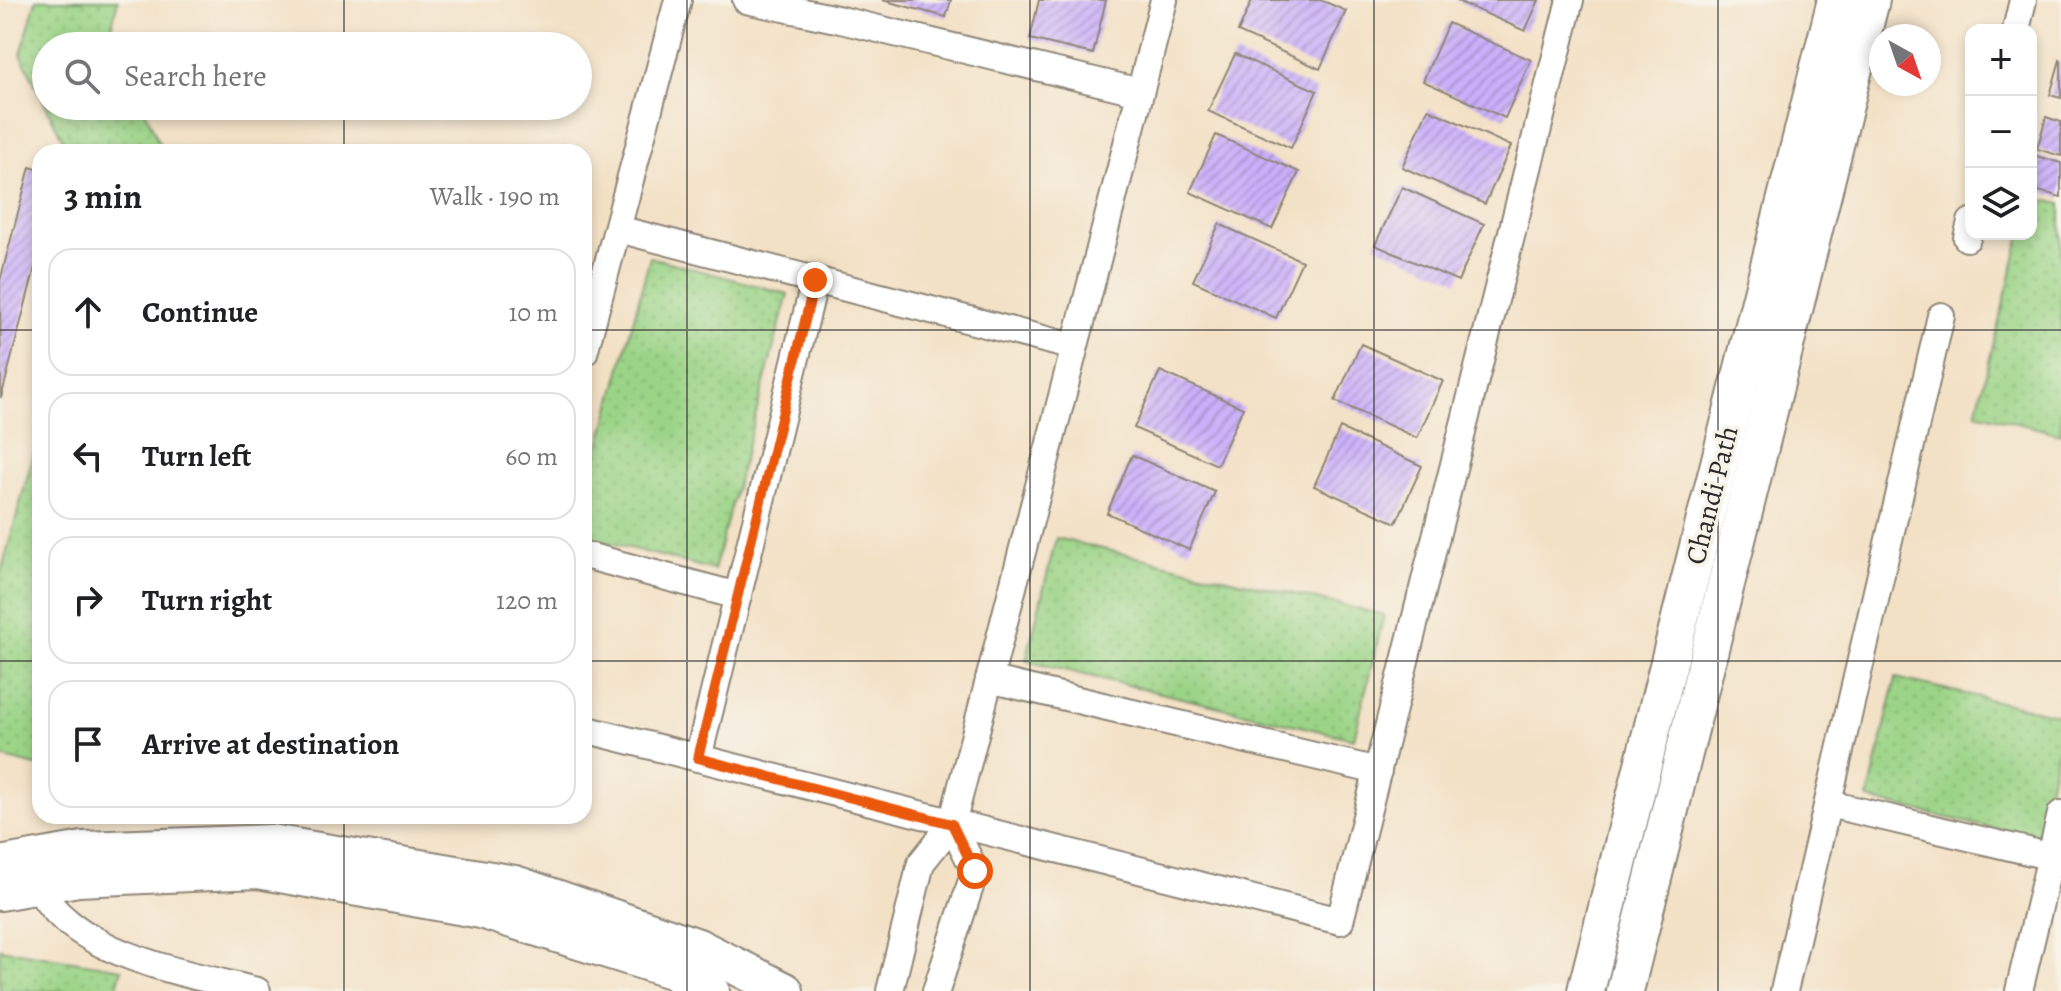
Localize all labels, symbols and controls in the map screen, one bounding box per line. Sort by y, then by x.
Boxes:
north arrow [1869,24,1941,96]
map controls [1965,24,2037,240]
button: + [1965,24,2037,96]
search box [32,32,592,120]
icon: search [60,54,104,98]
text: Search here [124,56,267,96]
button: − [1965,96,2037,168]
button: layers [1965,168,2037,240]
text: 3 min [64,173,142,220]
text: Walk · 190 m [430,179,560,214]
route end [797,262,833,298]
icon: ahead [66,290,110,334]
text: Continue [142,292,258,332]
text: 10 m [508,295,558,330]
street label: Chandi Path [1676,422,1748,568]
icon: left [66,434,110,478]
text: Turn left [142,436,251,476]
text: 60 m [505,439,558,474]
icon: right [66,578,110,622]
text: Turn right [142,580,272,620]
text: 120 m [496,583,558,618]
icon: arrive [66,722,110,766]
text: Arrive at destination [142,724,399,764]
route start [957,853,993,889]

